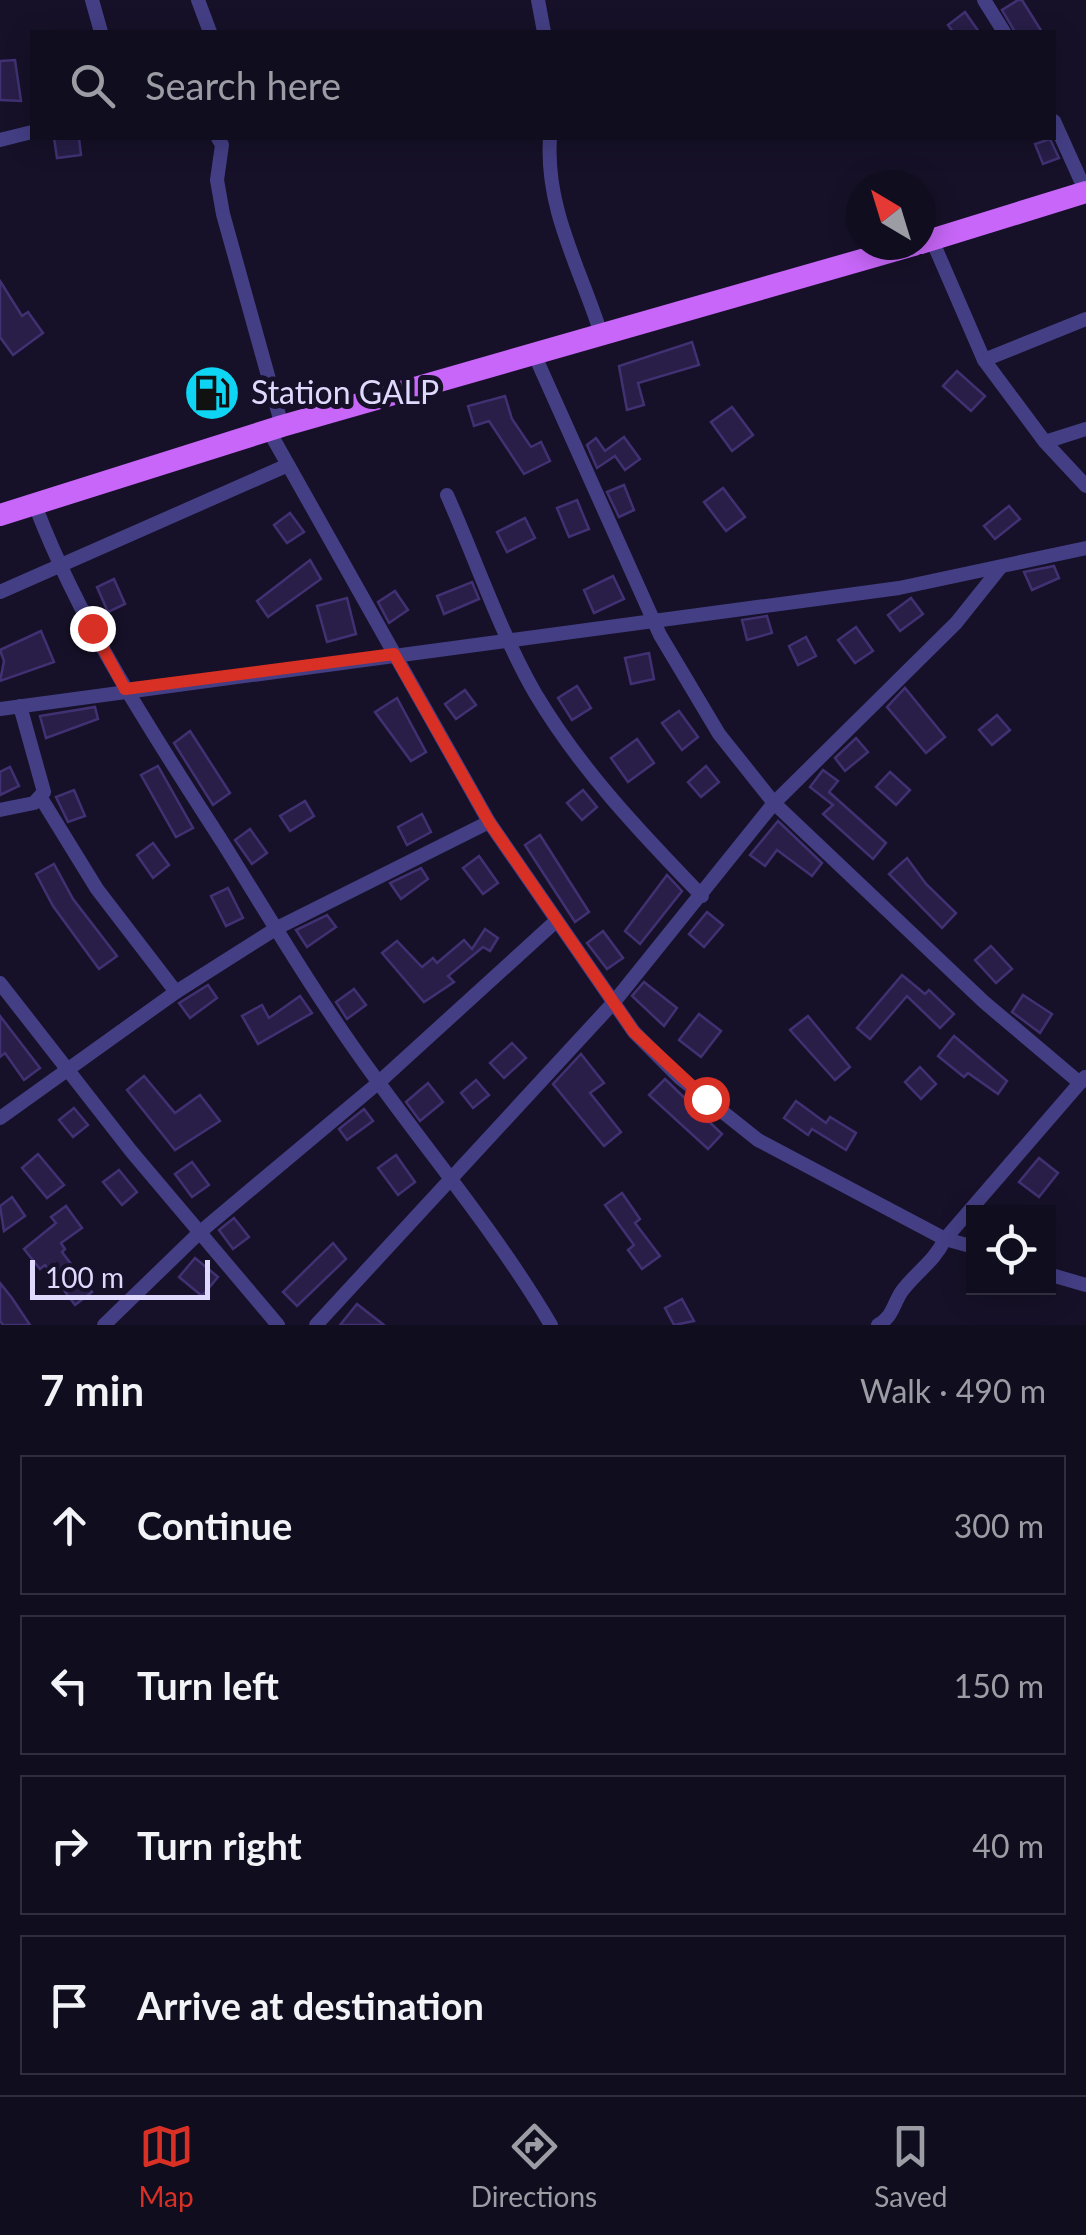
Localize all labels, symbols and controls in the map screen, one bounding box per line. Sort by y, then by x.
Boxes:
search box [30,30,1056,140]
icon: search [65,58,120,113]
text: Search here [145,62,341,108]
north arrow [846,170,936,260]
fuel station icon: Station GALP [182,363,242,423]
place label: Station GALP [251,372,439,411]
route end [70,606,116,652]
route start [684,1077,730,1123]
map controls [966,1205,1056,1295]
button: locate [966,1205,1056,1295]
scale bar [30,1255,210,1300]
text: 100 m [45,1260,124,1294]
text: 7 min [40,1365,144,1415]
text: Walk · 490 m [860,1371,1046,1410]
icon: ahead [42,1498,97,1553]
text: Continue [137,1502,292,1548]
text: 300 m [954,1506,1044,1545]
icon: left [42,1658,97,1713]
text: Turn left [137,1662,279,1708]
text: 150 m [954,1666,1044,1705]
icon: right [42,1818,97,1873]
text: Turn right [137,1822,302,1868]
text: 40 m [972,1826,1044,1865]
icon: arrive [42,1978,97,2033]
text: Arrive at destination [137,1982,484,2028]
tab: Map [139,2119,194,2213]
tab: Directions [471,2119,597,2213]
tab: Saved [874,2119,947,2213]

